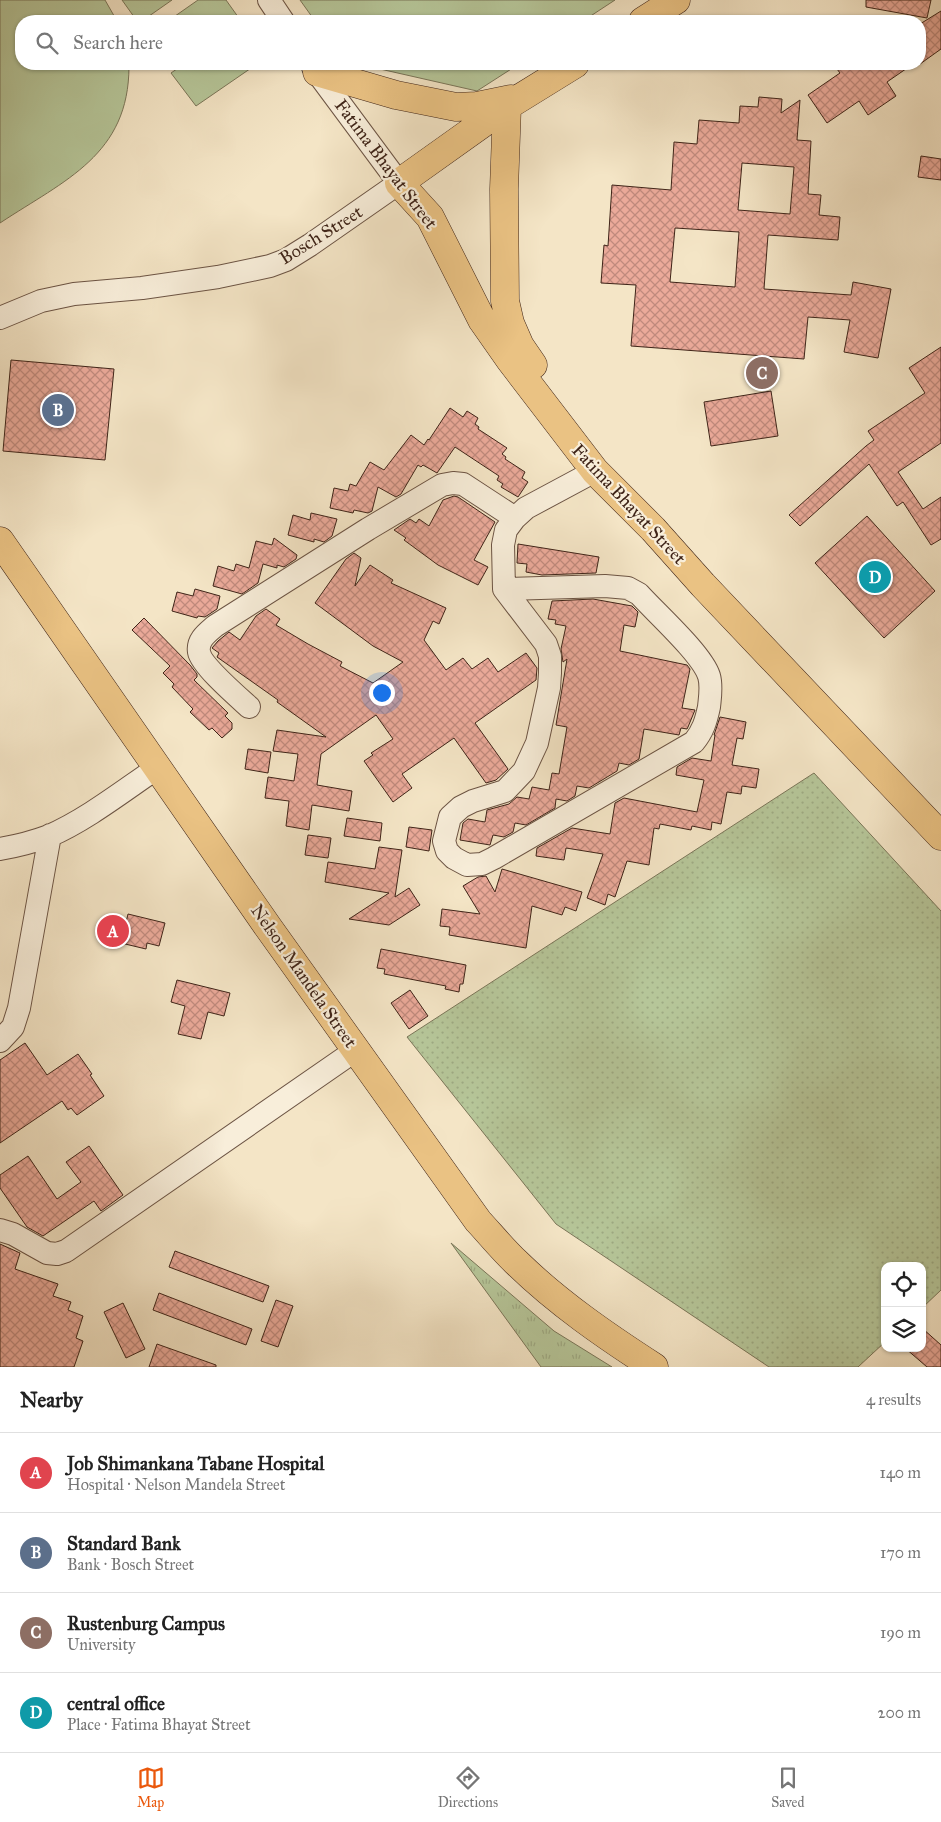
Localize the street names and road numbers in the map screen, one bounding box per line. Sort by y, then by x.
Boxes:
street label: Fatima Bhayat Street [330,95,442,234]
street label: Bosch Street [275,200,367,269]
street label: Fatima Bhayat Street [567,439,691,569]
street label: Nelson Mandela Street [246,900,362,1053]

